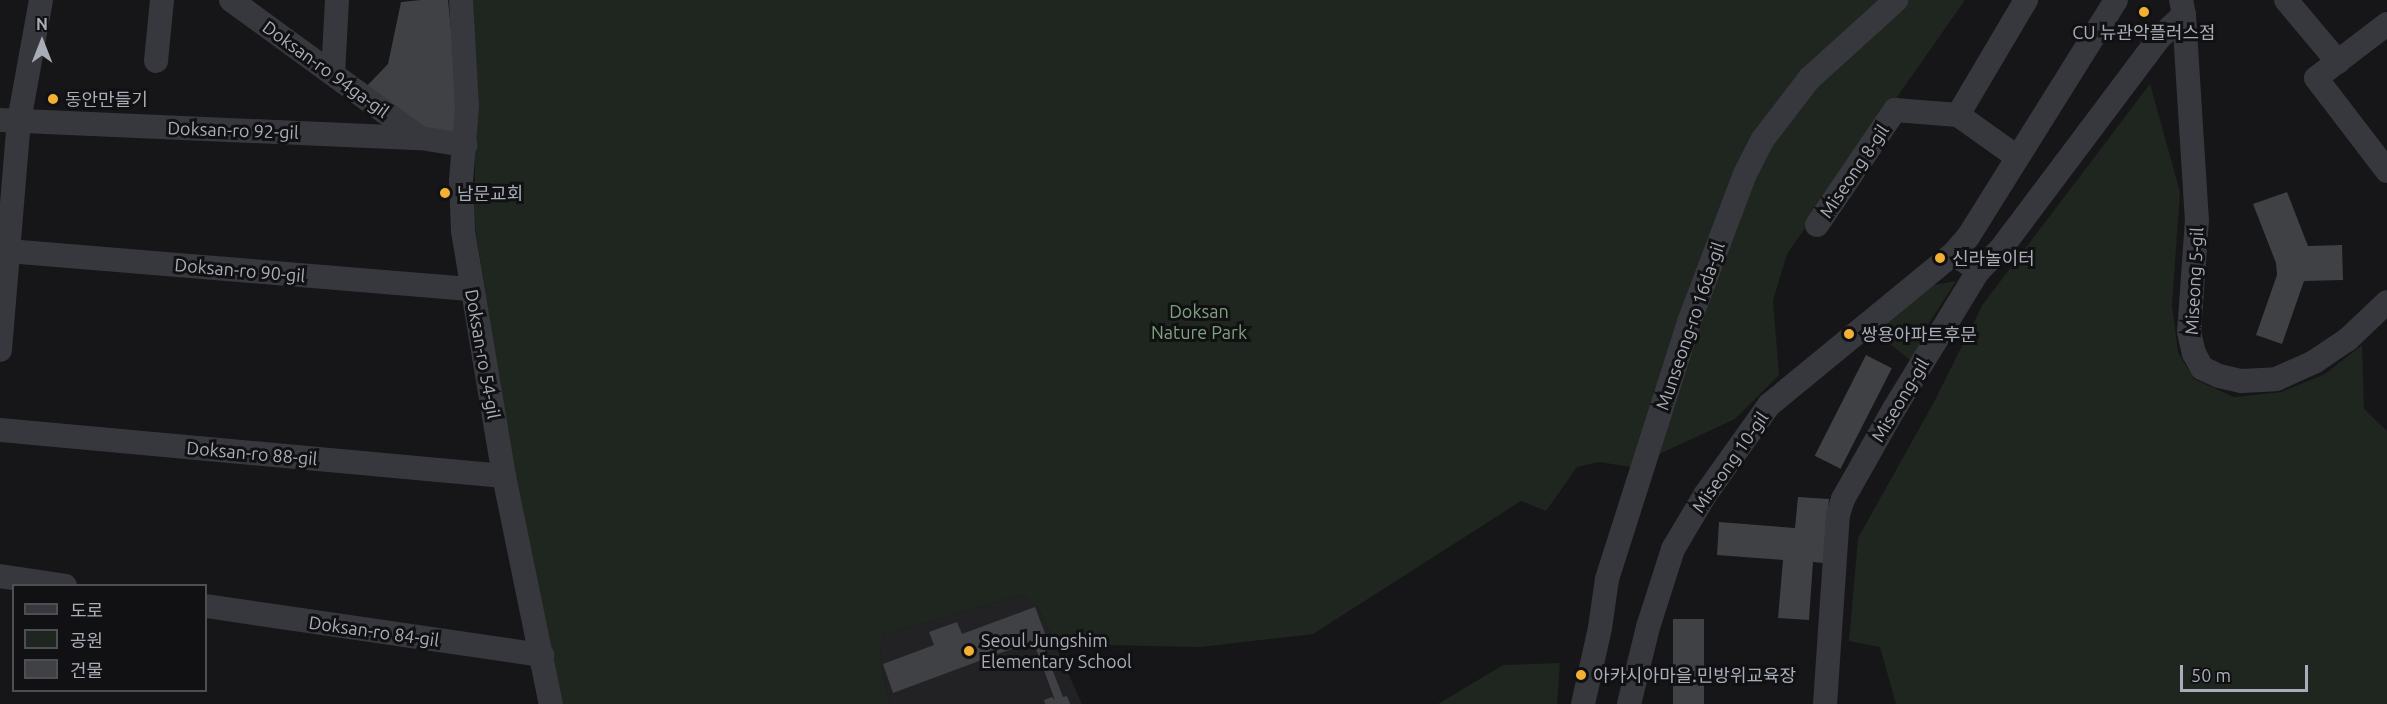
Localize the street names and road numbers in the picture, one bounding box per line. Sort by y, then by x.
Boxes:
street label: Doksan-ro 94ga-gil [259,16,393,122]
street label: Doksan-ro 92-gil [167,117,299,143]
street label: Miseong 8-gil [1815,120,1893,222]
street label: Miseong 5-gil [2180,227,2208,335]
street label: Munseong-ro 16da-gil [1651,239,1729,413]
street label: Doksan-ro 90-gil [174,254,306,286]
street label: Doksan-ro 54-gil [461,287,505,421]
street label: Miseong-gil [1867,354,1933,446]
street label: Miseong 10-gil [1687,407,1773,517]
street label: Doksan-ro 88-gil [186,437,318,469]
street label: Doksan-ro 84-gil [307,611,441,651]

